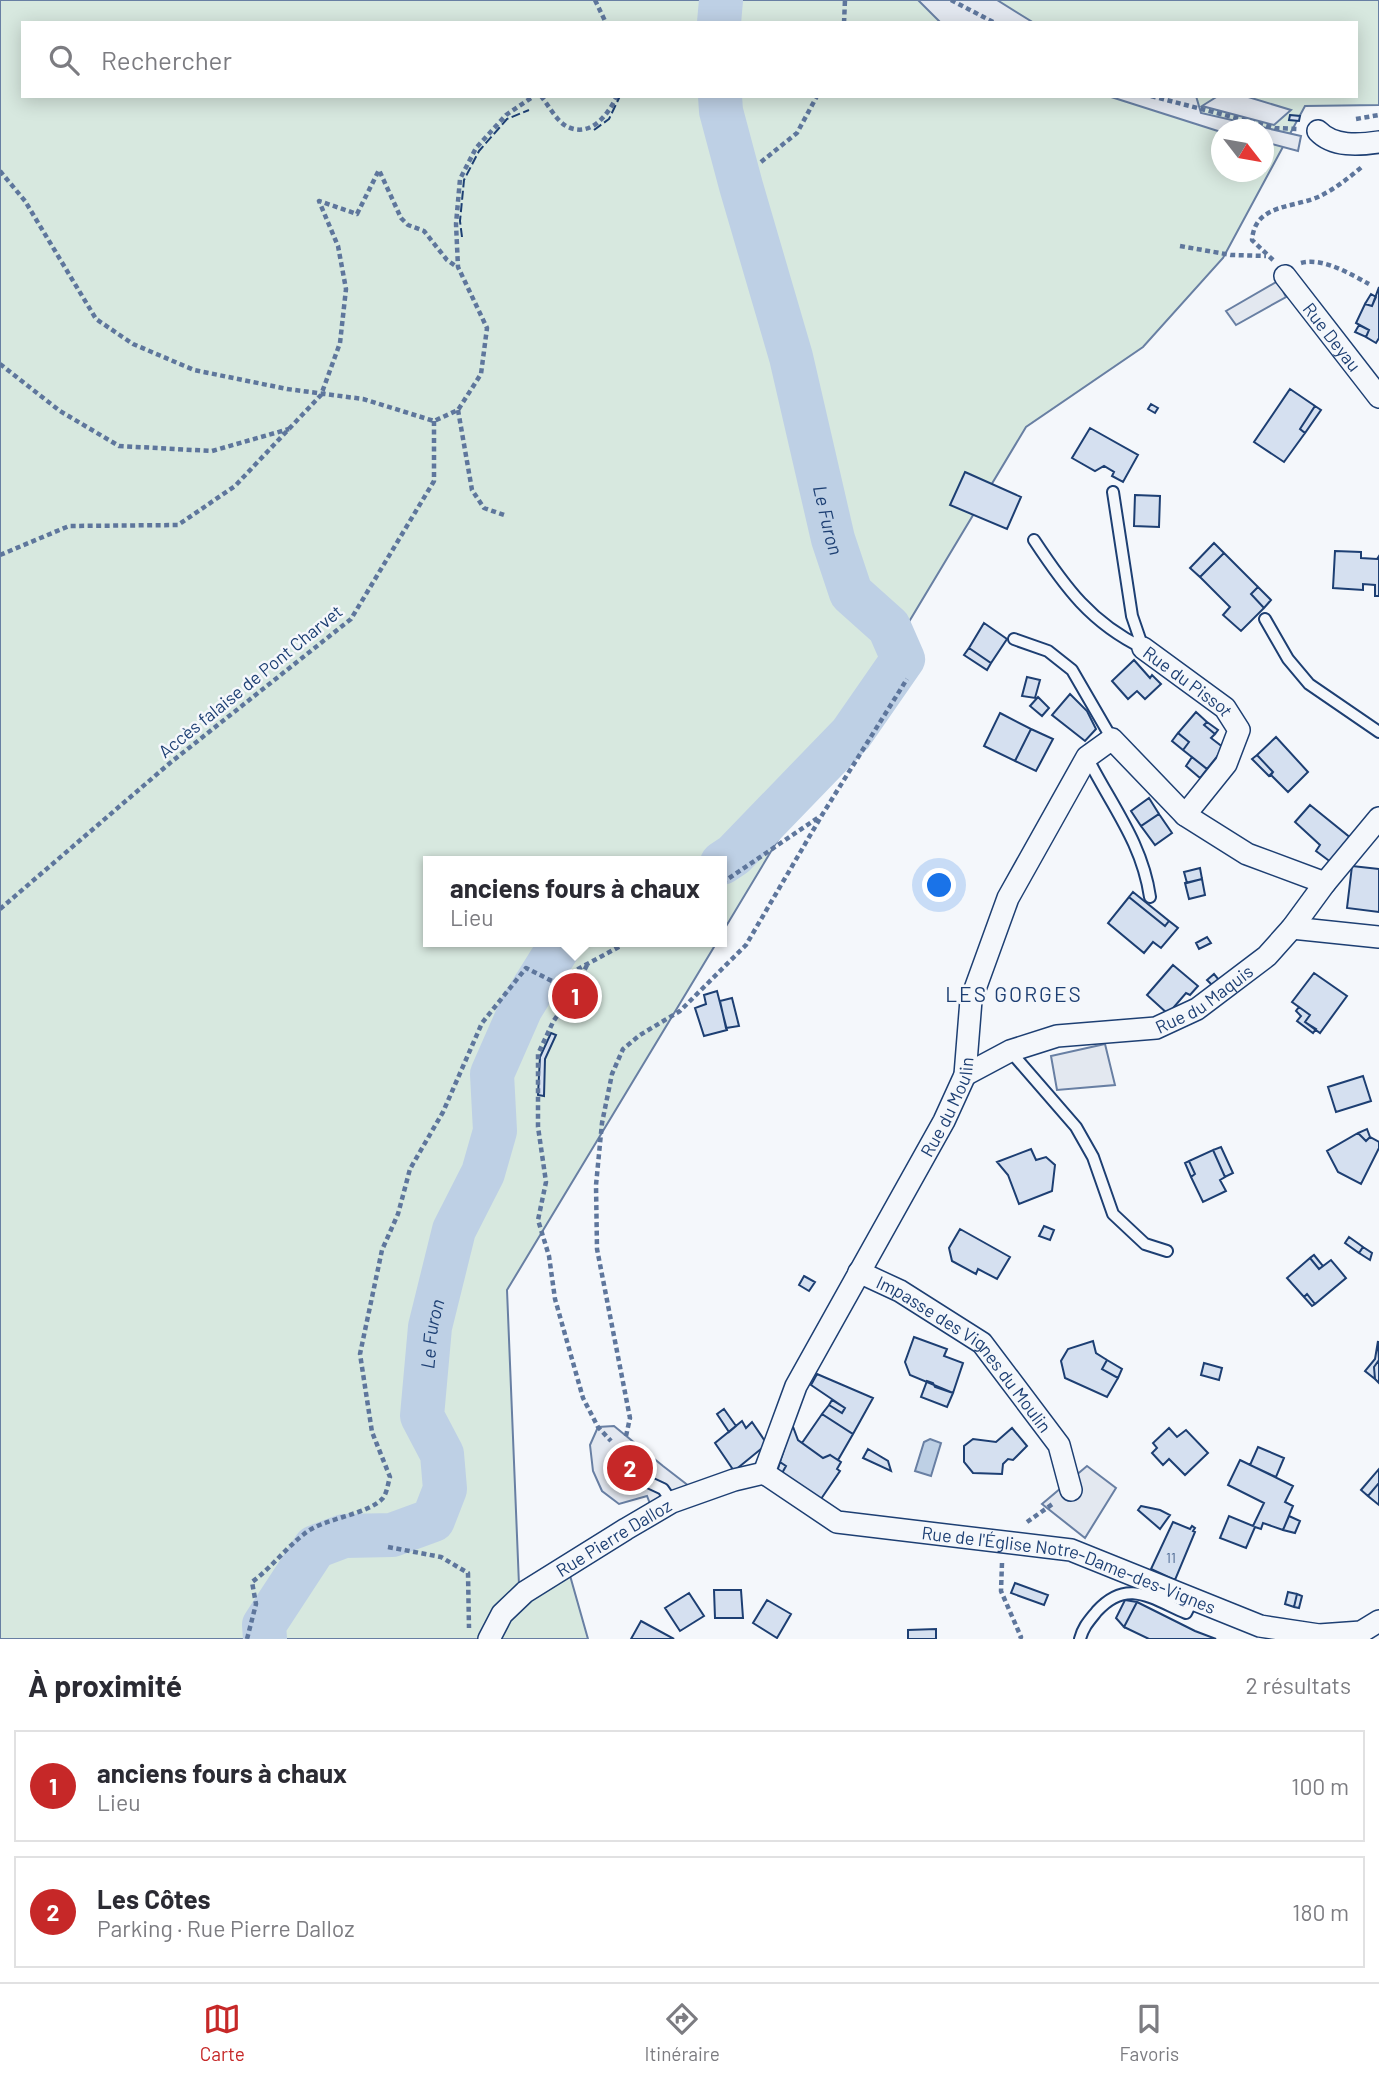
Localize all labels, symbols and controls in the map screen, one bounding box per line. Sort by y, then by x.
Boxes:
search box [21,21,1358,98]
icon: search [45,41,83,79]
text: Rechercher [101,44,232,75]
north arrow [1211,119,1274,182]
street label: Rue Deyau [1299,298,1366,376]
water label: Le Furon [809,483,849,558]
street label: Accès falaise de Pont Charvet [154,600,346,762]
street label: Rue du Pissot [1139,641,1238,720]
popup [423,856,727,947]
your location [922,868,956,902]
text: anciens fours à chaux [450,872,700,903]
text: Lieu [450,903,494,931]
street label: Rue du Maquis [1152,960,1257,1038]
pin: 1 [552,970,598,1022]
district label: LES GORGES [945,981,1083,1006]
street label: Rue du Moulin [915,1056,977,1161]
street label: Impasse des Vignes du Moulin [873,1271,1056,1437]
water label: Le Furon [415,1296,448,1370]
pin: 2 [607,1442,653,1494]
street label: Rue Pierre Dalloz [552,1494,675,1581]
street label: Rue de l'Église Notre-Dame-des-Vignes [920,1521,1219,1618]
house number: 11 [1166,1549,1176,1566]
text: À proximité [28,1667,182,1703]
text: 2 résultats [1246,1671,1351,1699]
text: anciens fours à chaux [97,1757,347,1788]
text: 1 [49,1772,57,1800]
text: 100 m [1291,1772,1349,1800]
text: Lieu [97,1788,141,1816]
text: Les Côtes [97,1883,211,1914]
text: 2 [47,1898,59,1926]
text: 180 m [1292,1898,1349,1926]
text: Parking · Rue Pierre Dalloz [97,1914,354,1942]
tab: Carte [200,2000,245,2065]
tab: Itinéraire [645,2000,720,2065]
tab: Favoris [1119,2000,1179,2065]

